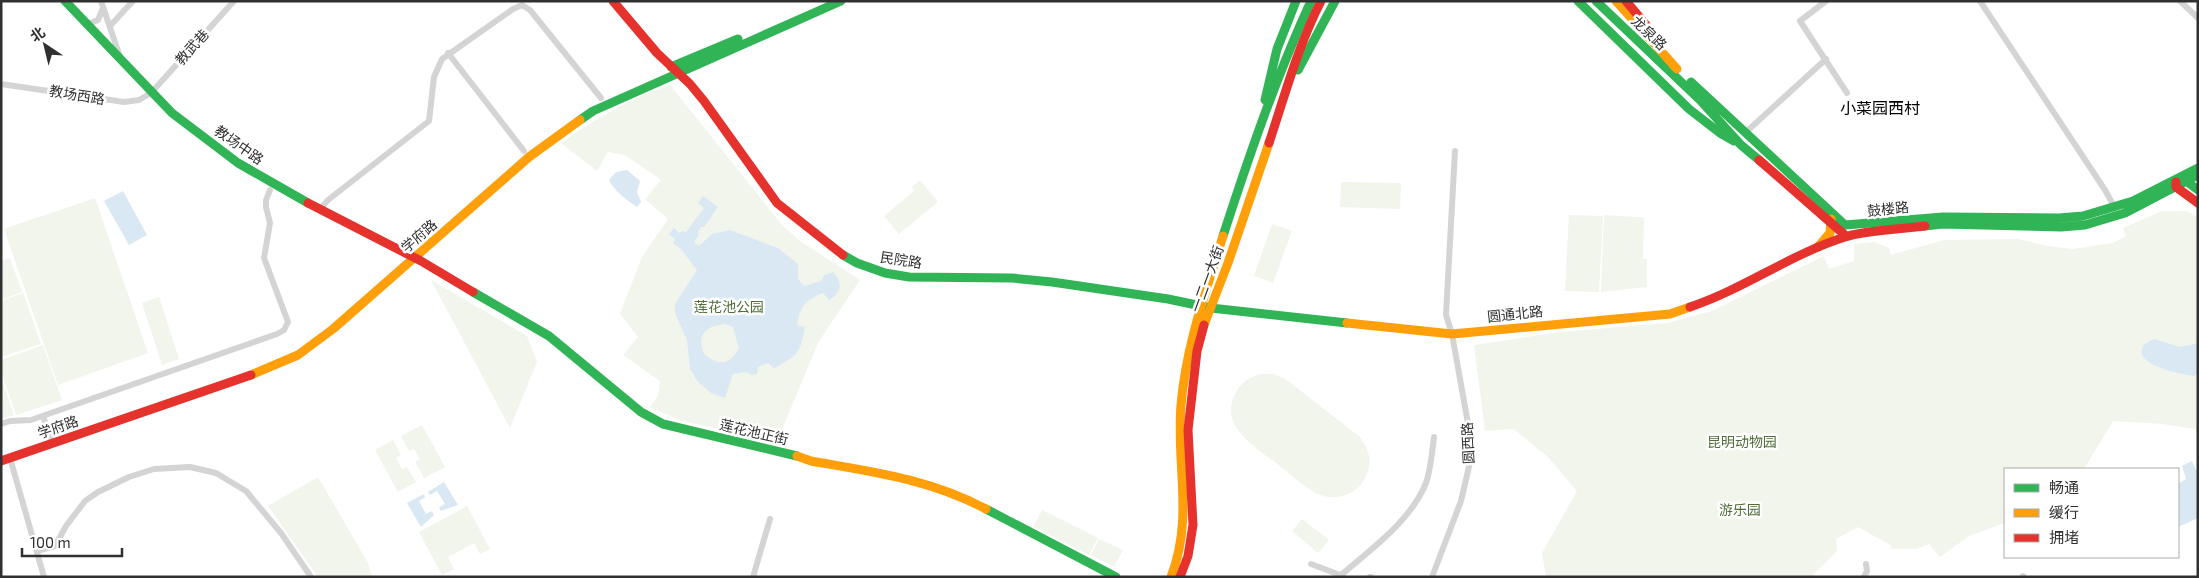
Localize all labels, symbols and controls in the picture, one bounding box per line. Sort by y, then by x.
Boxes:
street label: 龙泉路 [1628,12,1670,53]
north arrow [20,20,70,70]
text: 北 [27,23,48,45]
street label: 教武巷 [171,25,212,68]
street label: 教场西路 [48,82,106,107]
district label: 小菜园西村 [1840,98,1920,117]
street label: 教场中路 [211,122,267,168]
street label: 鼓楼路 [1866,198,1910,219]
street label: 学府路 [397,215,440,256]
street label: 一二一大街 [1187,243,1226,315]
street label: 民院路 [879,248,923,271]
park label: 莲花池公园 [694,298,764,315]
street label: 圆通北路 [1486,302,1544,325]
street label: 学府路 [35,412,80,441]
street label: 莲花池正街 [718,415,790,448]
street label: 圆西路 [1458,422,1477,464]
park label: 昆明动物园 [1707,433,1777,450]
legend [2004,468,2179,558]
text: 畅通 [2049,478,2079,496]
park label: 游乐园 [1719,501,1761,518]
text: 缓行 [2049,503,2079,521]
scale bar [22,526,122,558]
text: 拥堵 [2049,528,2079,546]
text: 100 m [30,533,71,551]

